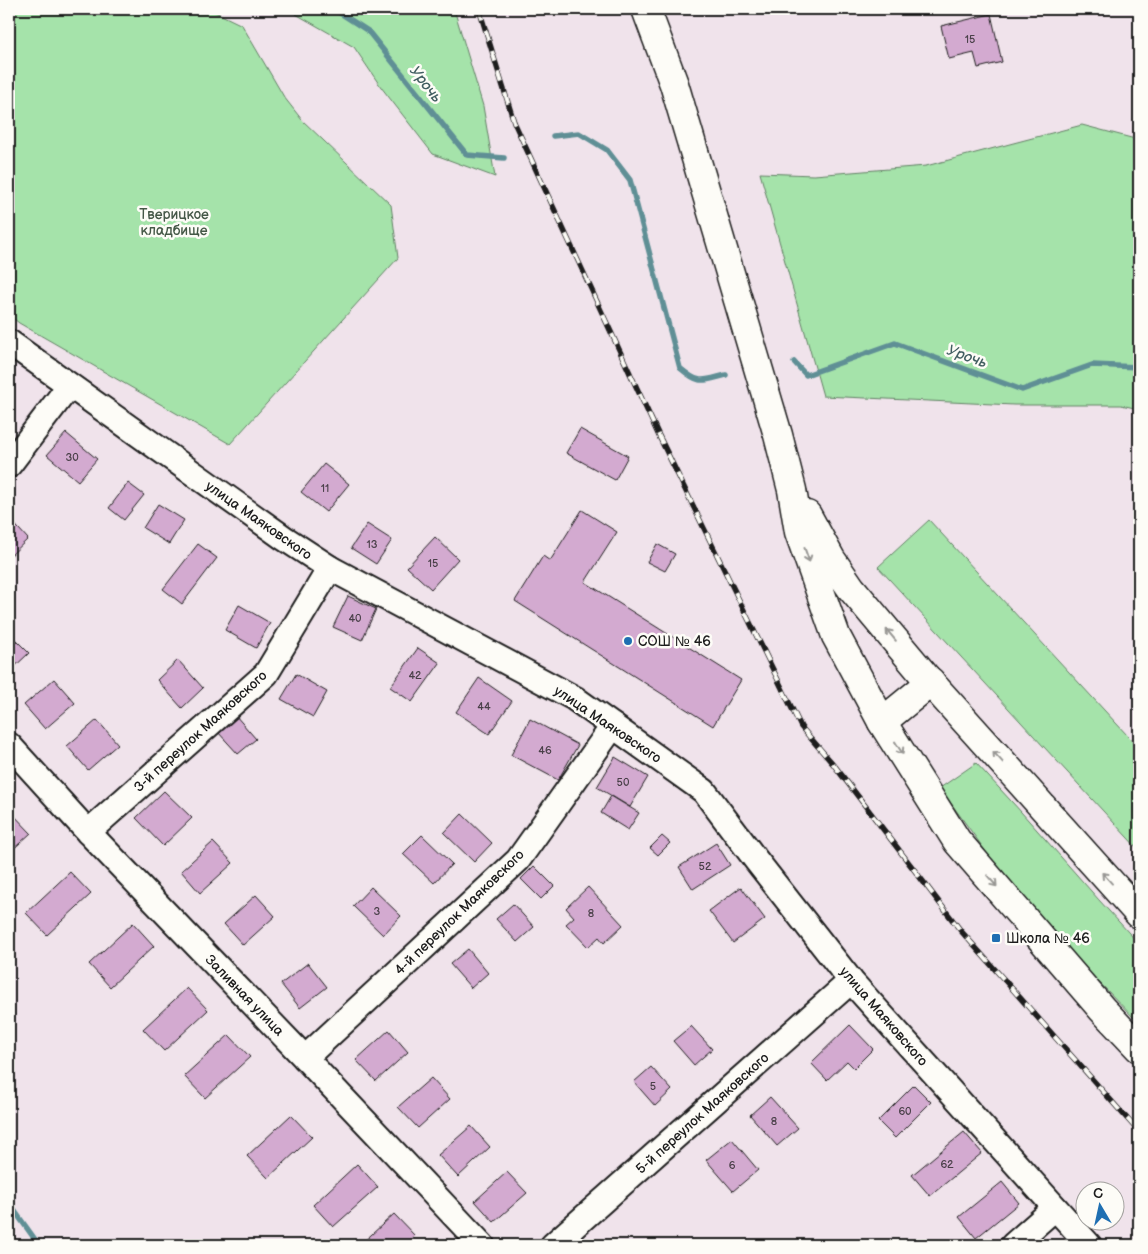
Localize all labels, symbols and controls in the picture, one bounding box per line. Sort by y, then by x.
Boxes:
house number: 15 [965,33,975,46]
water label: Урочь [405,62,446,106]
park label: Тверицкое кладбище [139,206,209,239]
water label: Урочь [944,340,989,372]
house number: 30 [65,451,79,464]
street label: улица Маяковского [202,477,315,563]
house number: 11 [321,482,329,495]
house number: 13 [366,538,378,551]
one-way arrow [803,546,812,562]
house number: 15 [428,557,438,570]
house number: 40 [348,612,362,625]
one-way arrow [885,629,896,642]
place label: СОШ № 46 [638,633,711,650]
marker: СОШ № 46 [622,635,634,647]
street label: 3-й переулок Маяковского [130,667,270,796]
house number: 42 [408,669,422,682]
street label: улица Маяковского [551,682,665,767]
house number: 44 [477,700,491,713]
one-way arrow [894,741,904,755]
house number: 46 [538,744,552,757]
one-way arrow [992,750,1004,763]
house number: 50 [617,776,630,789]
street label: 4-й переулок Маяковского [391,846,528,979]
house number: 52 [699,860,712,873]
one-way arrow [1101,871,1112,884]
one-way arrow [986,874,997,887]
house number: 3 [374,905,381,918]
house number: 8 [588,907,594,920]
place label: Школа № 46 [1006,930,1090,947]
marker: Школа № 46 [990,932,1002,944]
street label: Заливная улица [202,951,288,1040]
street label: улица Маяковского [836,963,931,1069]
street label: 5-й переулок Маяковского [632,1049,772,1178]
house number: 5 [650,1080,656,1093]
house number: 60 [898,1105,912,1118]
house number: 8 [771,1115,777,1128]
house number: 62 [940,1158,954,1171]
house number: 6 [729,1159,736,1172]
north arrow [1076,1182,1126,1232]
text: С [1092,1184,1104,1203]

